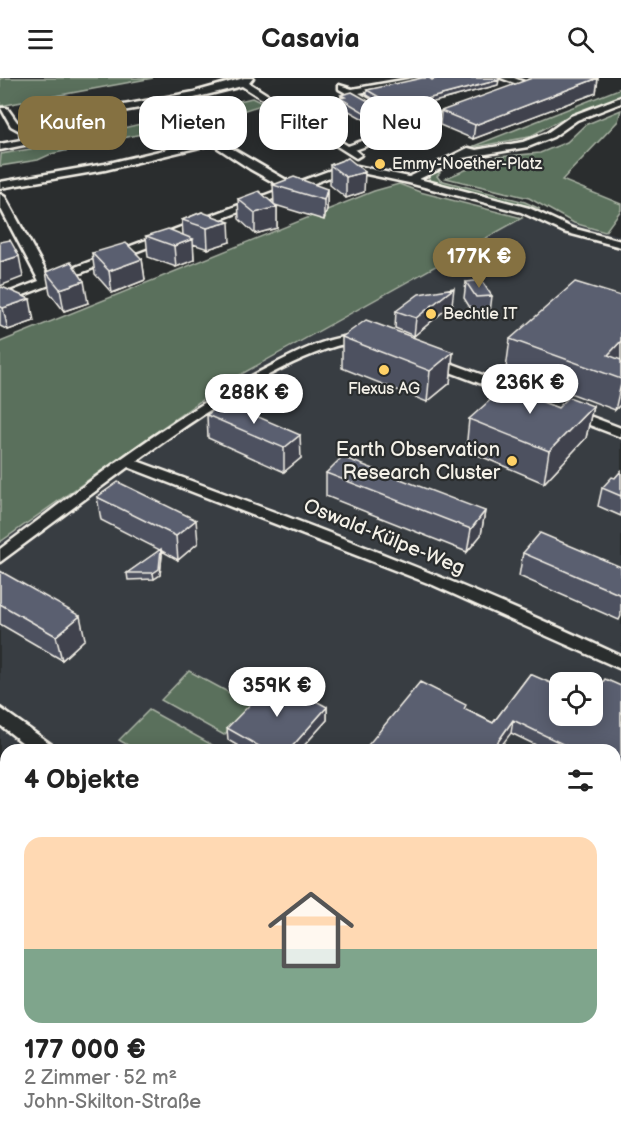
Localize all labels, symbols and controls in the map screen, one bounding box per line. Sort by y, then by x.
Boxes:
icon: menu [24,23,57,56]
text: Casavia [261,23,360,55]
icon: search [564,23,597,56]
chip: Kaufen [18,96,127,150]
chip: Mieten [139,96,247,150]
chip: Filter [259,96,348,150]
chip: Neu [360,96,442,150]
place label: Emmy-Noether-Platz [392,155,543,174]
marker: Emmy-Noether-Platz [373,157,387,171]
pin: 177K € [430,238,528,289]
text: 177K € [447,245,511,269]
place label: Bechtle IT [443,305,518,324]
marker: Bechtle IT [424,307,438,321]
marker: Flexus AG [377,363,391,377]
pin: 236K € [481,364,579,415]
text: 236K € [495,371,565,395]
pin: 288K € [205,374,303,425]
place label: Flexus AG [348,380,420,399]
text: 288K € [219,381,289,405]
place label: Earth Observation Research Cluster [336,438,501,485]
marker: Earth Observation Research Cluster [505,454,519,468]
street label: Oswald-Külpe-Weg [300,494,468,580]
pin: 359K € [228,667,326,718]
map controls [549,672,603,726]
button: locate [549,672,603,726]
text: 359K € [242,674,312,698]
icon: filters [564,764,597,797]
text: 4 Objekte [24,765,140,796]
icon: home [257,876,365,984]
text: 177 000 € [24,1035,146,1066]
text: 2 Zimmer · 52 m² [24,1066,177,1090]
text: John-Skilton-Straße [24,1090,201,1114]

